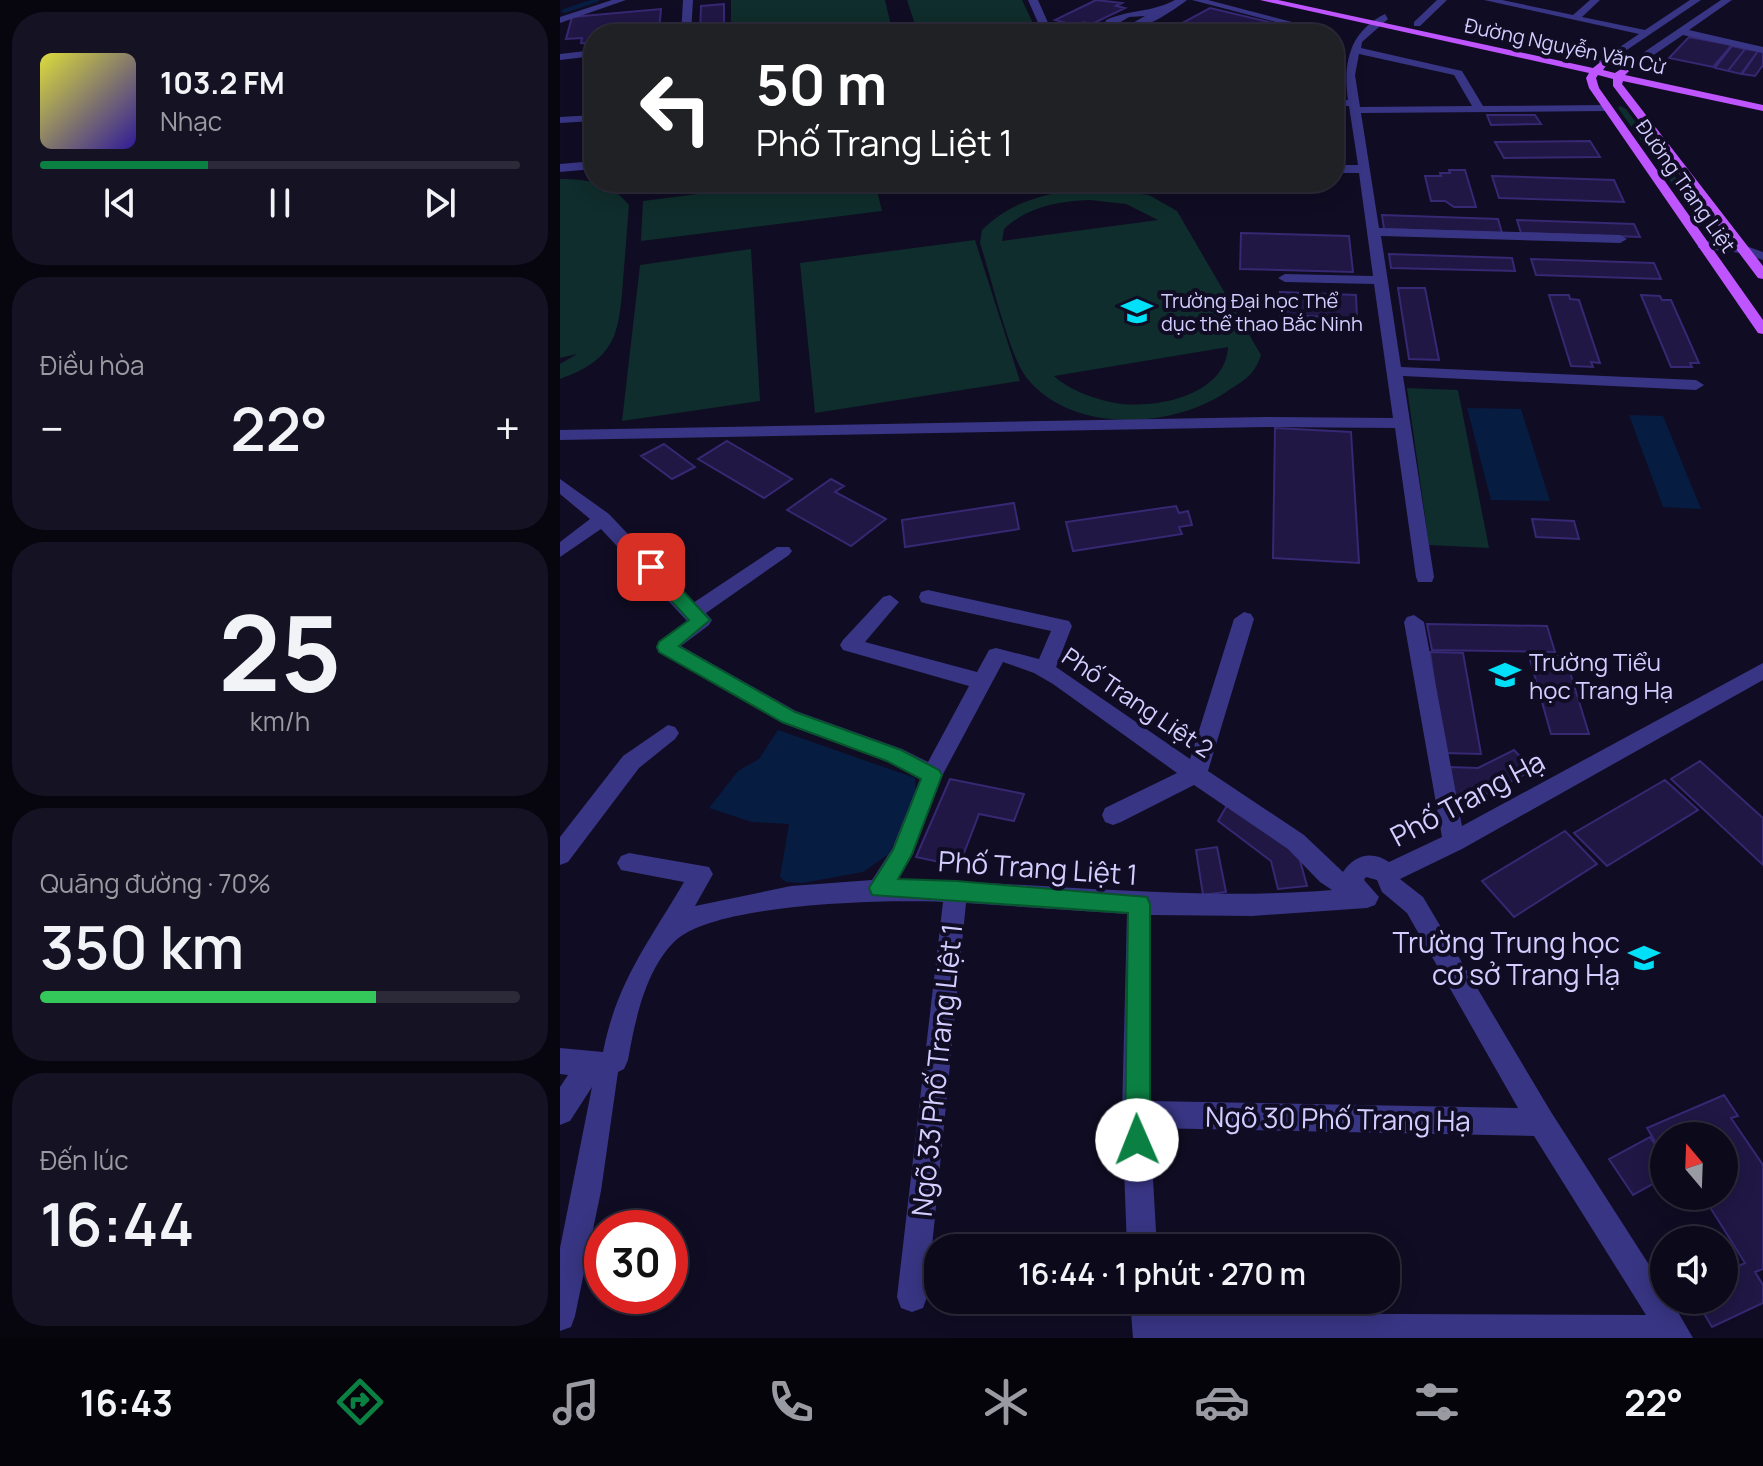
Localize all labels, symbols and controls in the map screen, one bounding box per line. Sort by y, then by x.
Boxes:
street label: Đường Nguyễn Văn Cừ [1462,12,1669,81]
text: 50 m [756,45,887,122]
icon: left [624,56,728,160]
text: 103.2 FM [160,62,285,103]
text: Nhạc [160,103,222,139]
street label: Đường Trang Liệt [1630,114,1742,258]
text: Phố Trang Liệt 1 [756,118,1013,167]
icon: previous [98,181,142,225]
icon: pause [258,181,302,225]
icon: next [418,181,462,225]
place label: Trường Đại học Thể dục thể thao Bắc Ninh [1161,287,1363,337]
school or university icon: Trường Đại học Thể dục thể thao Bắc Ninh [1120,294,1154,328]
text: Điều hòa [40,347,144,383]
text: 22° [230,387,328,469]
text: − [40,398,64,458]
text: + [495,398,520,458]
pin [617,533,685,601]
icon: arrive [629,545,673,589]
text: 25 [219,580,341,722]
street label: Phố Trang Liệt 2 [1056,639,1220,765]
place label: Trường Tiểu học Trang Hạ [1529,645,1673,706]
school or university icon: Trường Tiểu học Trang Hạ [1488,658,1522,692]
text: km/h [250,703,310,739]
street label: Phố Trang Hạ [1383,741,1551,855]
street label: Phố Trang Liệt 1 [937,841,1139,893]
text: Quãng đường · 70% [40,865,271,901]
text: 350 km [40,905,244,987]
street label: Ngõ 33 Phố Trang Liệt 1 [902,922,970,1218]
place label: Trường Trung học cơ sở Trang Hạ [1393,923,1620,993]
school or university icon: Trường Trung học cơ sở Trang Hạ [1627,941,1661,975]
street label: Ngõ 30 Phố Trang Hạ [1205,1097,1471,1139]
position arrow [1095,1098,1179,1182]
north arrow [1650,1122,1738,1210]
map controls [1650,1122,1738,1314]
text: Đến lúc [40,1142,129,1178]
text: 16:44 [40,1182,194,1264]
speed limit sign: 30 [584,1210,688,1314]
button: sound [1650,1226,1738,1314]
text: 16:44 · 1 phút · 270 m [1018,1253,1306,1294]
icon: directions [332,1374,388,1430]
icon: music [548,1374,604,1430]
icon: phone [763,1374,819,1430]
icon: climate [978,1374,1034,1430]
icon: car [1194,1374,1250,1430]
icon: filters [1409,1374,1465,1430]
text: 16:43 [80,1378,173,1427]
text: 22° [1624,1378,1683,1427]

